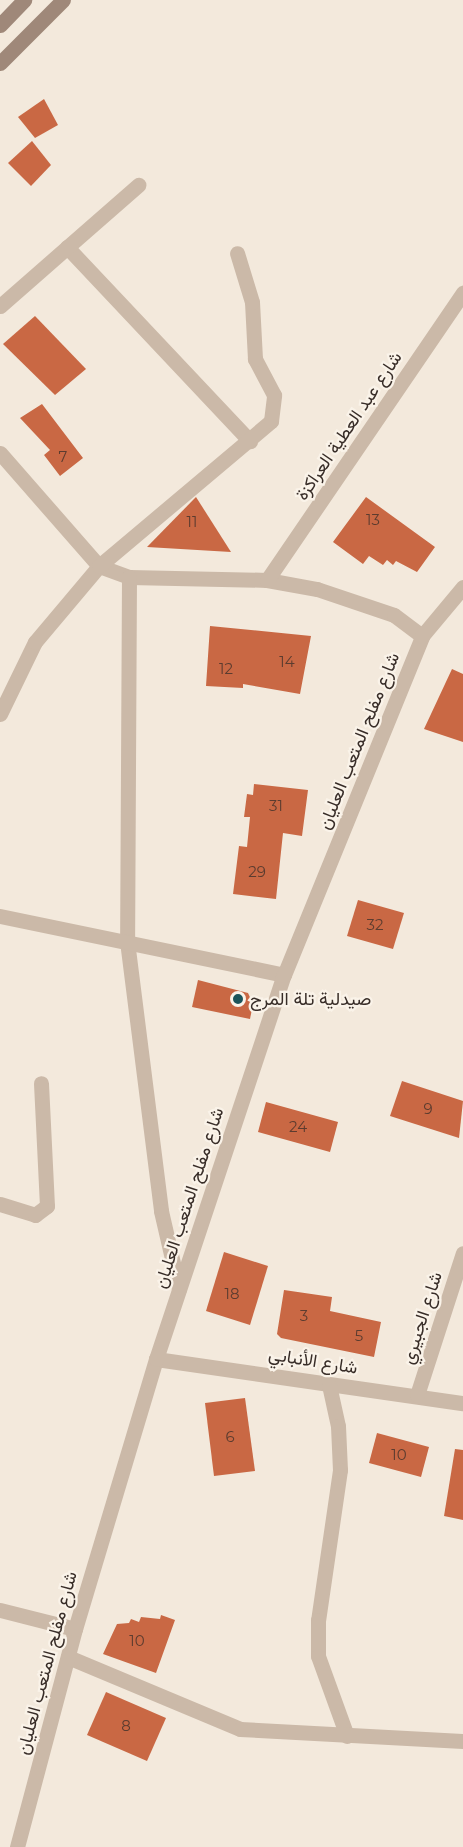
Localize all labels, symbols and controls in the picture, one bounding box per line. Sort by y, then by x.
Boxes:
street label: شارع عبد العطية العراكزة [291,348,407,504]
house number: 7 [59,448,67,466]
house number: 13 [366,511,380,529]
house number: 11 [187,513,197,531]
street label: شارع مفلح المتعب العليان [314,649,404,833]
house number: 14 [279,653,295,671]
house number: 12 [219,660,233,678]
house number: 31 [269,797,283,815]
house number: 29 [248,863,266,881]
house number: 32 [367,916,383,934]
place label: صيدلية تلة المرج [250,988,371,1010]
marker: صيدلية تلة المرج [231,992,245,1006]
house number: 9 [423,1100,433,1118]
street label: شارع مفلح المتعب العليان [150,1105,228,1291]
house number: 24 [289,1118,307,1136]
street label: شارع الجبيري [397,1269,447,1367]
house number: 18 [225,1285,239,1303]
house number: 3 [300,1307,308,1325]
house number: 5 [355,1327,363,1345]
street label: شارع الأنبابي [267,1343,359,1379]
house number: 6 [225,1428,235,1446]
house number: 10 [391,1446,407,1464]
street label: شارع مفلح المتعب العليان [12,1569,82,1757]
house number: 10 [129,1632,145,1650]
house number: 8 [121,1717,131,1735]

